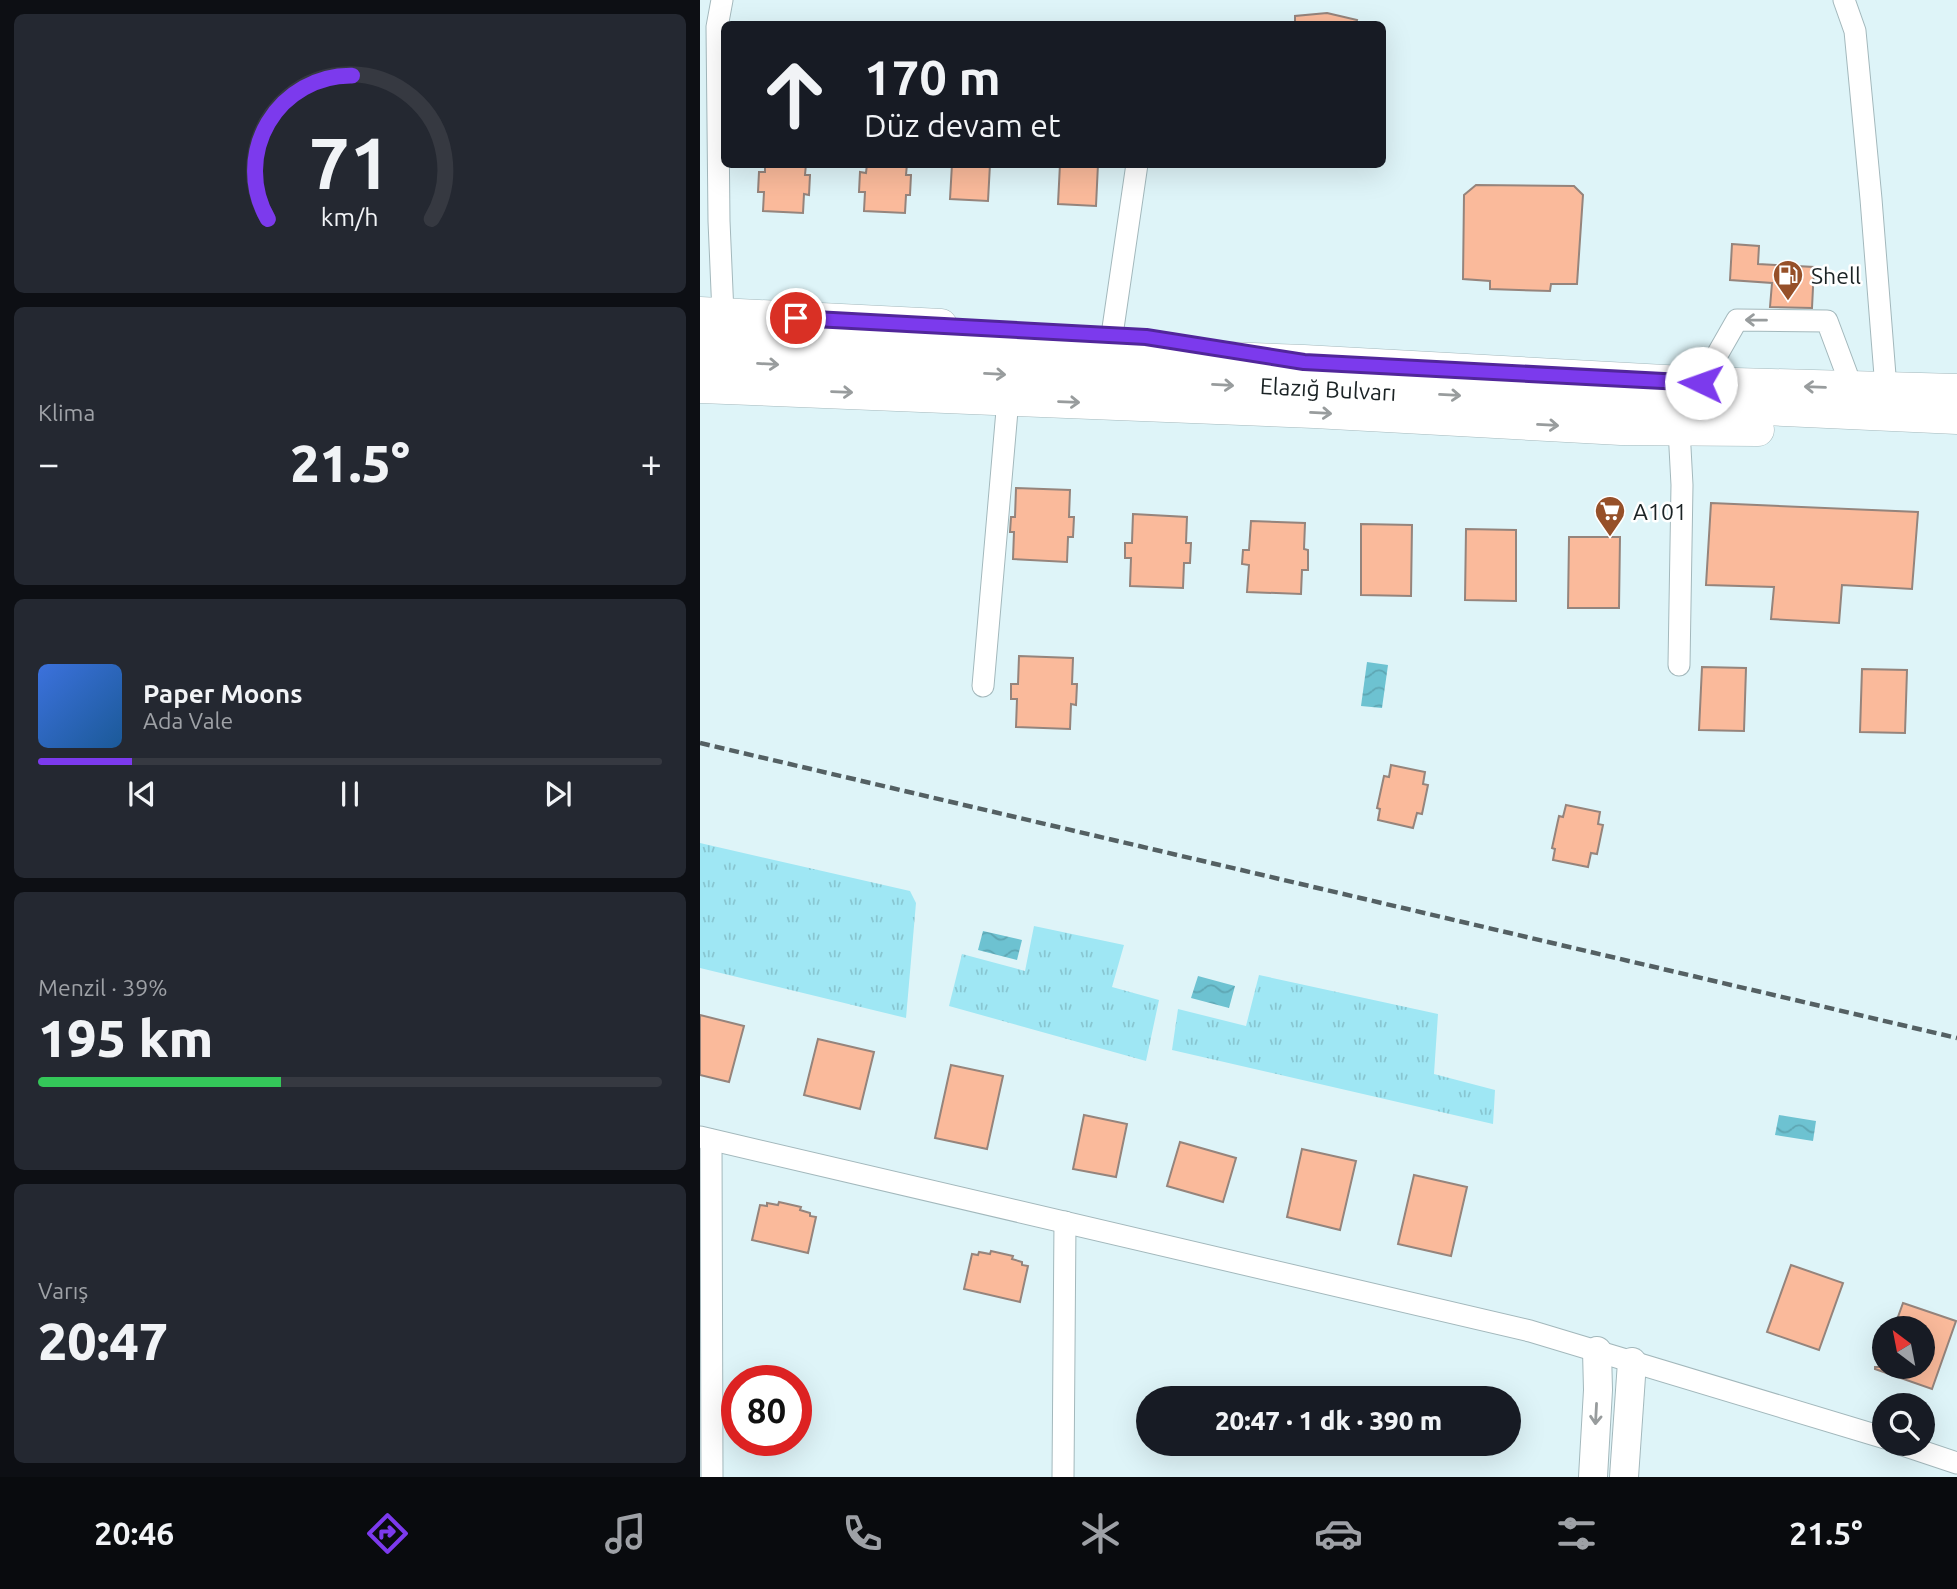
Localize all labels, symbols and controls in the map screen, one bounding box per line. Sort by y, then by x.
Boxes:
icon: ahead [749,49,840,140]
text: 170 m [864,49,1001,104]
text: Düz devam et [864,107,1061,143]
text: 71 [309,122,391,204]
text: km/h [321,203,379,231]
fuel station icon: Shell [1771,258,1805,302]
place label: Shell [1811,263,1861,288]
pin [766,288,826,348]
icon: arrive [777,299,815,337]
one-way arrow [1745,314,1768,327]
position arrow [1664,346,1738,420]
one-way arrow [756,357,779,370]
one-way arrow [984,368,1007,381]
street label: Elazığ Bulvarı [1259,373,1397,405]
one-way arrow [1211,378,1234,391]
one-way arrow [1804,380,1827,393]
one-way arrow [830,386,853,399]
one-way arrow [1438,389,1461,402]
one-way arrow [1057,395,1080,408]
text: Klima [38,400,95,425]
one-way arrow [1309,406,1332,419]
one-way arrow [1536,418,1559,431]
text: 21.5° [290,434,410,492]
text: − [38,442,59,484]
text: + [641,442,662,484]
supermarket icon: A101 [1593,494,1627,538]
place label: A101 [1633,499,1687,524]
text: Paper Moons [143,679,302,708]
text: Ada Vale [143,708,233,733]
icon: previous [123,775,161,813]
icon: pause [331,775,369,813]
icon: next [539,775,577,813]
text: Menzil · 39% [38,975,168,1000]
text: 195 km [38,1009,213,1067]
text: Varış [38,1278,88,1303]
text: 20:47 [38,1312,168,1370]
north arrow [1872,1316,1936,1379]
map controls [1872,1316,1935,1456]
speed limit sign: 80 [721,1365,812,1456]
button: search [1872,1393,1935,1456]
one-way arrow [1590,1402,1603,1425]
text: 20:47 · 1 dk · 390 m [1215,1406,1442,1435]
icon: directions [363,1509,412,1558]
icon: music [601,1509,650,1558]
icon: phone [838,1509,887,1558]
icon: climate [1076,1509,1125,1558]
icon: car [1314,1509,1363,1558]
icon: filters [1552,1509,1601,1558]
text: 20:46 [94,1515,174,1551]
text: 21.5° [1789,1515,1863,1551]

